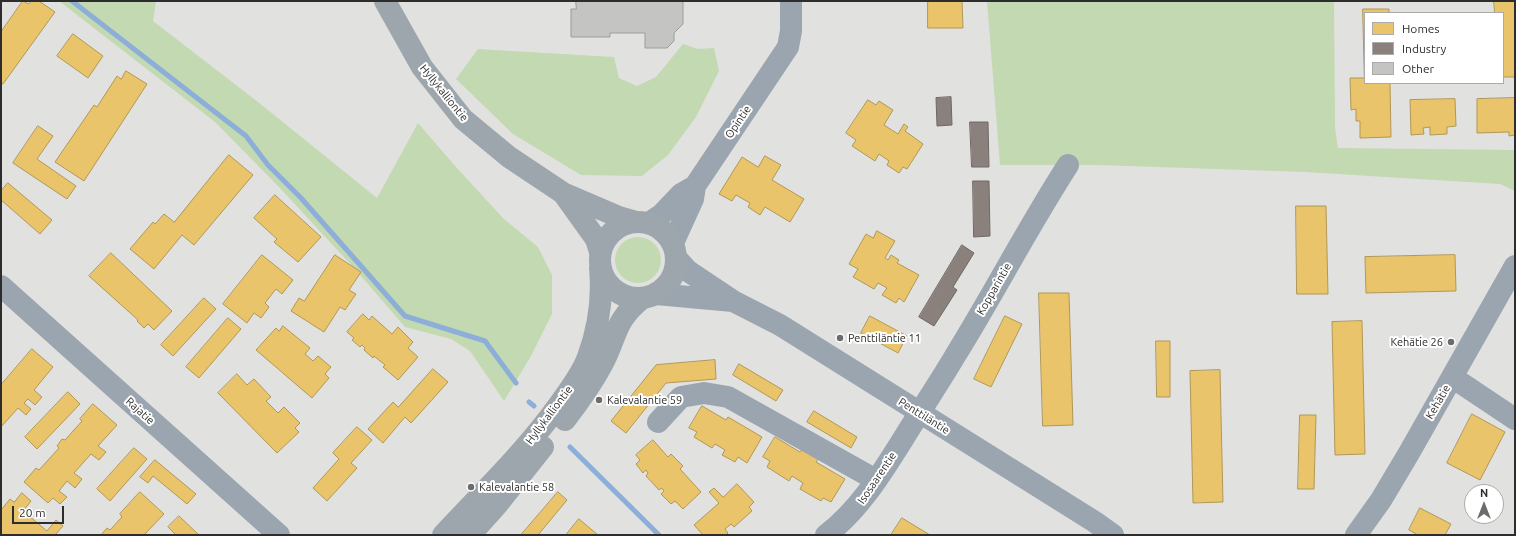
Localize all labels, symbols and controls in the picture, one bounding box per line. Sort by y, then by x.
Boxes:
legend [1364,12,1504,84]
text: Homes [1402,22,1440,35]
text: Industry [1402,42,1446,55]
street label: Hyllykalliontie [417,62,471,124]
text: Other [1402,62,1434,75]
street label: Opintie [722,103,754,141]
street label: Kopparintie [974,261,1014,317]
place label: Penttiläntie 11 [848,331,921,345]
marker: Penttiläntie 11 [835,333,845,343]
place label: Kehätie 26 [1390,335,1443,349]
marker: Kehätie 26 [1446,337,1456,347]
street label: Kehätie [1423,382,1453,422]
street label: Hyllykalliontie [523,383,575,447]
place label: Kalevalantie 59 [607,393,682,407]
street label: Rajatie [123,395,157,427]
marker: Kalevalantie 59 [594,395,604,405]
street label: Penttiläntie [896,395,952,437]
street label: Isosaarentie [855,450,899,506]
place label: Kalevalantie 58 [479,480,554,494]
marker: Kalevalantie 58 [466,482,476,492]
north arrow [1464,484,1504,524]
text: N [1480,487,1488,499]
scale bar [14,498,66,524]
text: 20 m [19,506,46,519]

